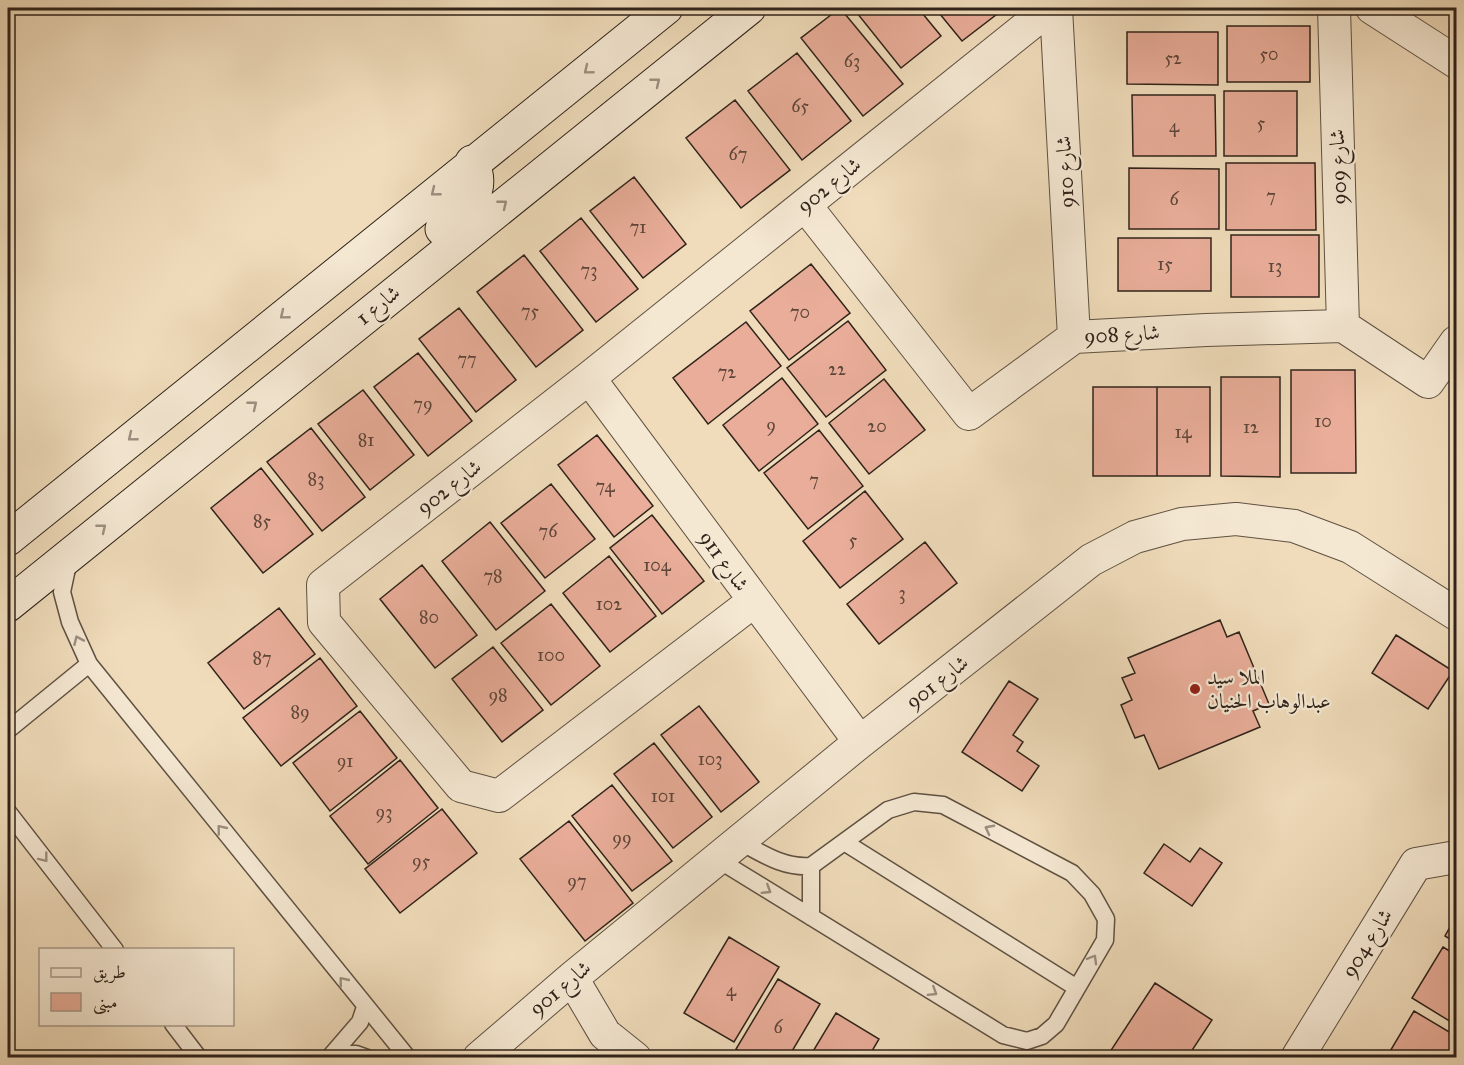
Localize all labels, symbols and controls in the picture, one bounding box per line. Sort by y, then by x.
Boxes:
house number: 50 [1260,43,1278,65]
house number: 52 [1164,47,1182,69]
house number: 63 [844,50,860,72]
one-way arrow [583,63,594,74]
one-way arrow [649,79,660,90]
house number: 65 [791,95,809,117]
house number: 5 [1257,112,1266,134]
house number: 4 [1169,115,1180,137]
street label: شارع 909 [1324,129,1357,205]
street label: شارع 910 [1050,135,1085,209]
house number: 67 [729,143,747,165]
street label: شارع 902 [792,151,869,223]
one-way arrow [431,185,442,196]
house number: 7 [1266,185,1276,207]
house number: 6 [1169,188,1179,210]
one-way arrow [497,201,508,212]
house number: 71 [630,216,646,238]
house number: 15 [1157,253,1173,275]
house number: 13 [1268,255,1282,277]
house number: 73 [581,259,597,281]
street label: شارع 1 [351,279,408,334]
house number: 75 [521,300,540,322]
house number: 70 [790,301,810,323]
one-way arrow [280,307,291,318]
street label: شارع 908 [1084,319,1161,354]
house number: 77 [457,348,477,370]
house number: 22 [828,358,846,380]
house number: 72 [718,361,736,383]
house number: 79 [413,393,433,415]
one-way arrow [247,402,258,413]
house number: 10 [1314,410,1332,432]
house number: 9 [766,414,776,436]
house number: 20 [867,415,887,437]
house number: 12 [1243,416,1259,438]
house number: 14 [1174,421,1193,443]
house number: 81 [358,429,374,451]
one-way arrow [128,430,139,441]
street label: شارع 902 [412,454,490,524]
house number: 83 [308,468,324,490]
house number: 7 [809,469,819,491]
house number: 74 [595,475,616,497]
house number: 85 [253,510,272,532]
house number: 76 [539,520,558,542]
one-way arrow [95,524,106,535]
street label: شارع 911 [689,526,755,599]
house number: 5 [849,529,858,551]
house number: 104 [643,554,672,576]
house number: 78 [483,565,503,587]
house number: 3 [898,582,906,604]
house number: 102 [596,593,622,615]
house number: 80 [419,606,439,628]
one-way arrow [74,636,86,647]
house number: 100 [537,644,565,666]
house number: 87 [252,647,272,669]
street label: شارع 901 [900,649,977,719]
place label: الملا سيد عبدالوهاب الحنيان [1207,664,1331,714]
marker: الملا سيد عبدالوهاب الحنيان [1188,682,1202,696]
house number: 98 [488,684,508,706]
house number: 89 [290,701,310,723]
house number: 103 [698,748,722,770]
house number: 91 [337,750,353,772]
house number: 101 [651,785,675,807]
house number: 93 [376,801,392,823]
one-way arrow [218,824,229,835]
one-way arrow [985,825,995,836]
house number: 99 [612,827,632,849]
house number: 95 [412,850,431,872]
one-way arrow [36,852,47,863]
house number: 97 [567,870,587,892]
one-way arrow [761,882,771,894]
street label: شارع 904 [1336,904,1402,985]
legend [39,948,234,1026]
street label: شارع 901 [524,955,599,1025]
one-way arrow [1086,955,1098,966]
text: طريق [93,961,126,984]
one-way arrow [340,976,351,987]
house number: 4 [726,979,737,1001]
one-way arrow [927,984,937,996]
text: مبنى [93,991,118,1015]
house number: 6 [773,1016,783,1038]

